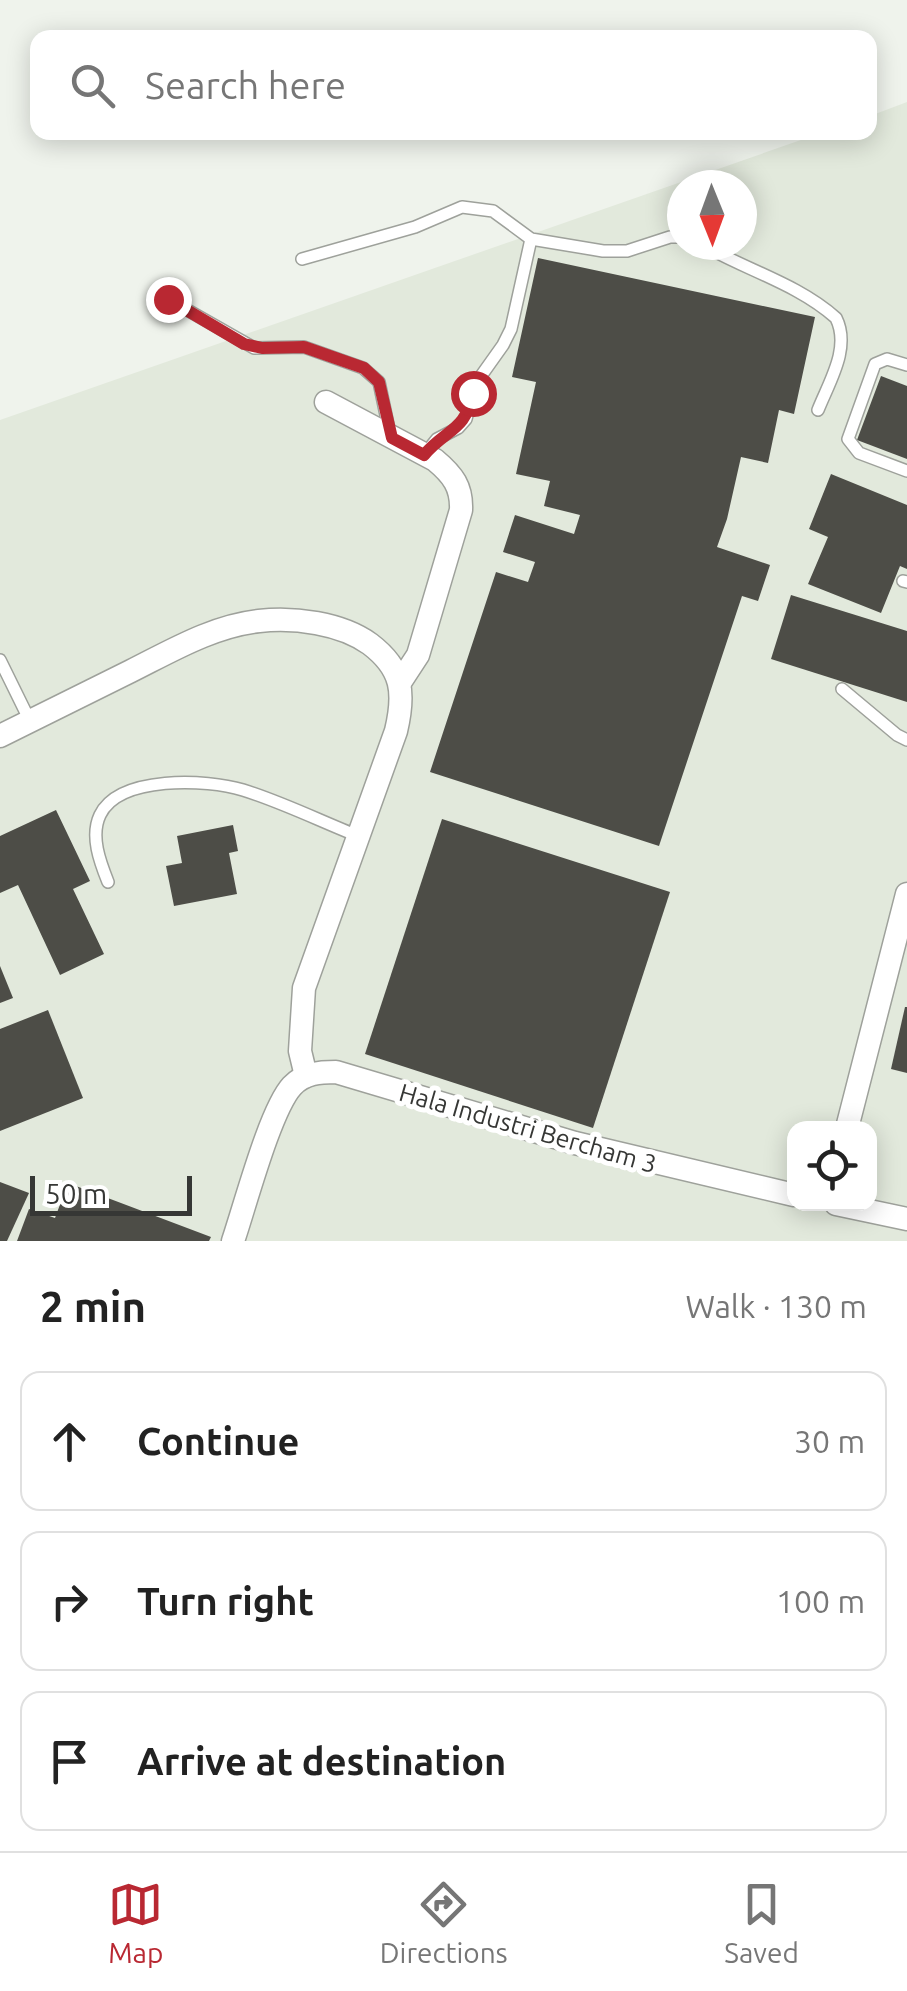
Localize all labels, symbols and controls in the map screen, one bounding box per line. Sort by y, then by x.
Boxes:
search box [30,30,877,140]
icon: search [65,58,120,113]
text: Search here [145,64,346,106]
north arrow [667,170,757,260]
route end [146,277,192,323]
route start [451,371,497,417]
street label: Hala Industri Bercham 3 [396,1078,660,1178]
map controls [787,1121,877,1211]
button: locate [787,1121,877,1211]
scale bar [30,1171,192,1216]
text: 50 m [45,1178,107,1209]
text: 2 min [40,1283,146,1330]
text: Walk · 130 m [685,1288,867,1324]
icon: ahead [42,1414,97,1469]
text: Continue [137,1420,299,1462]
text: 30 m [794,1423,865,1459]
icon: right [42,1574,97,1629]
text: Turn right [137,1580,314,1622]
text: 100 m [776,1583,865,1619]
icon: arrive [42,1734,97,1789]
text: Arrive at destination [137,1740,506,1782]
tab: Map [108,1877,163,1968]
tab: Directions [380,1877,508,1968]
tab: Saved [724,1877,799,1968]

